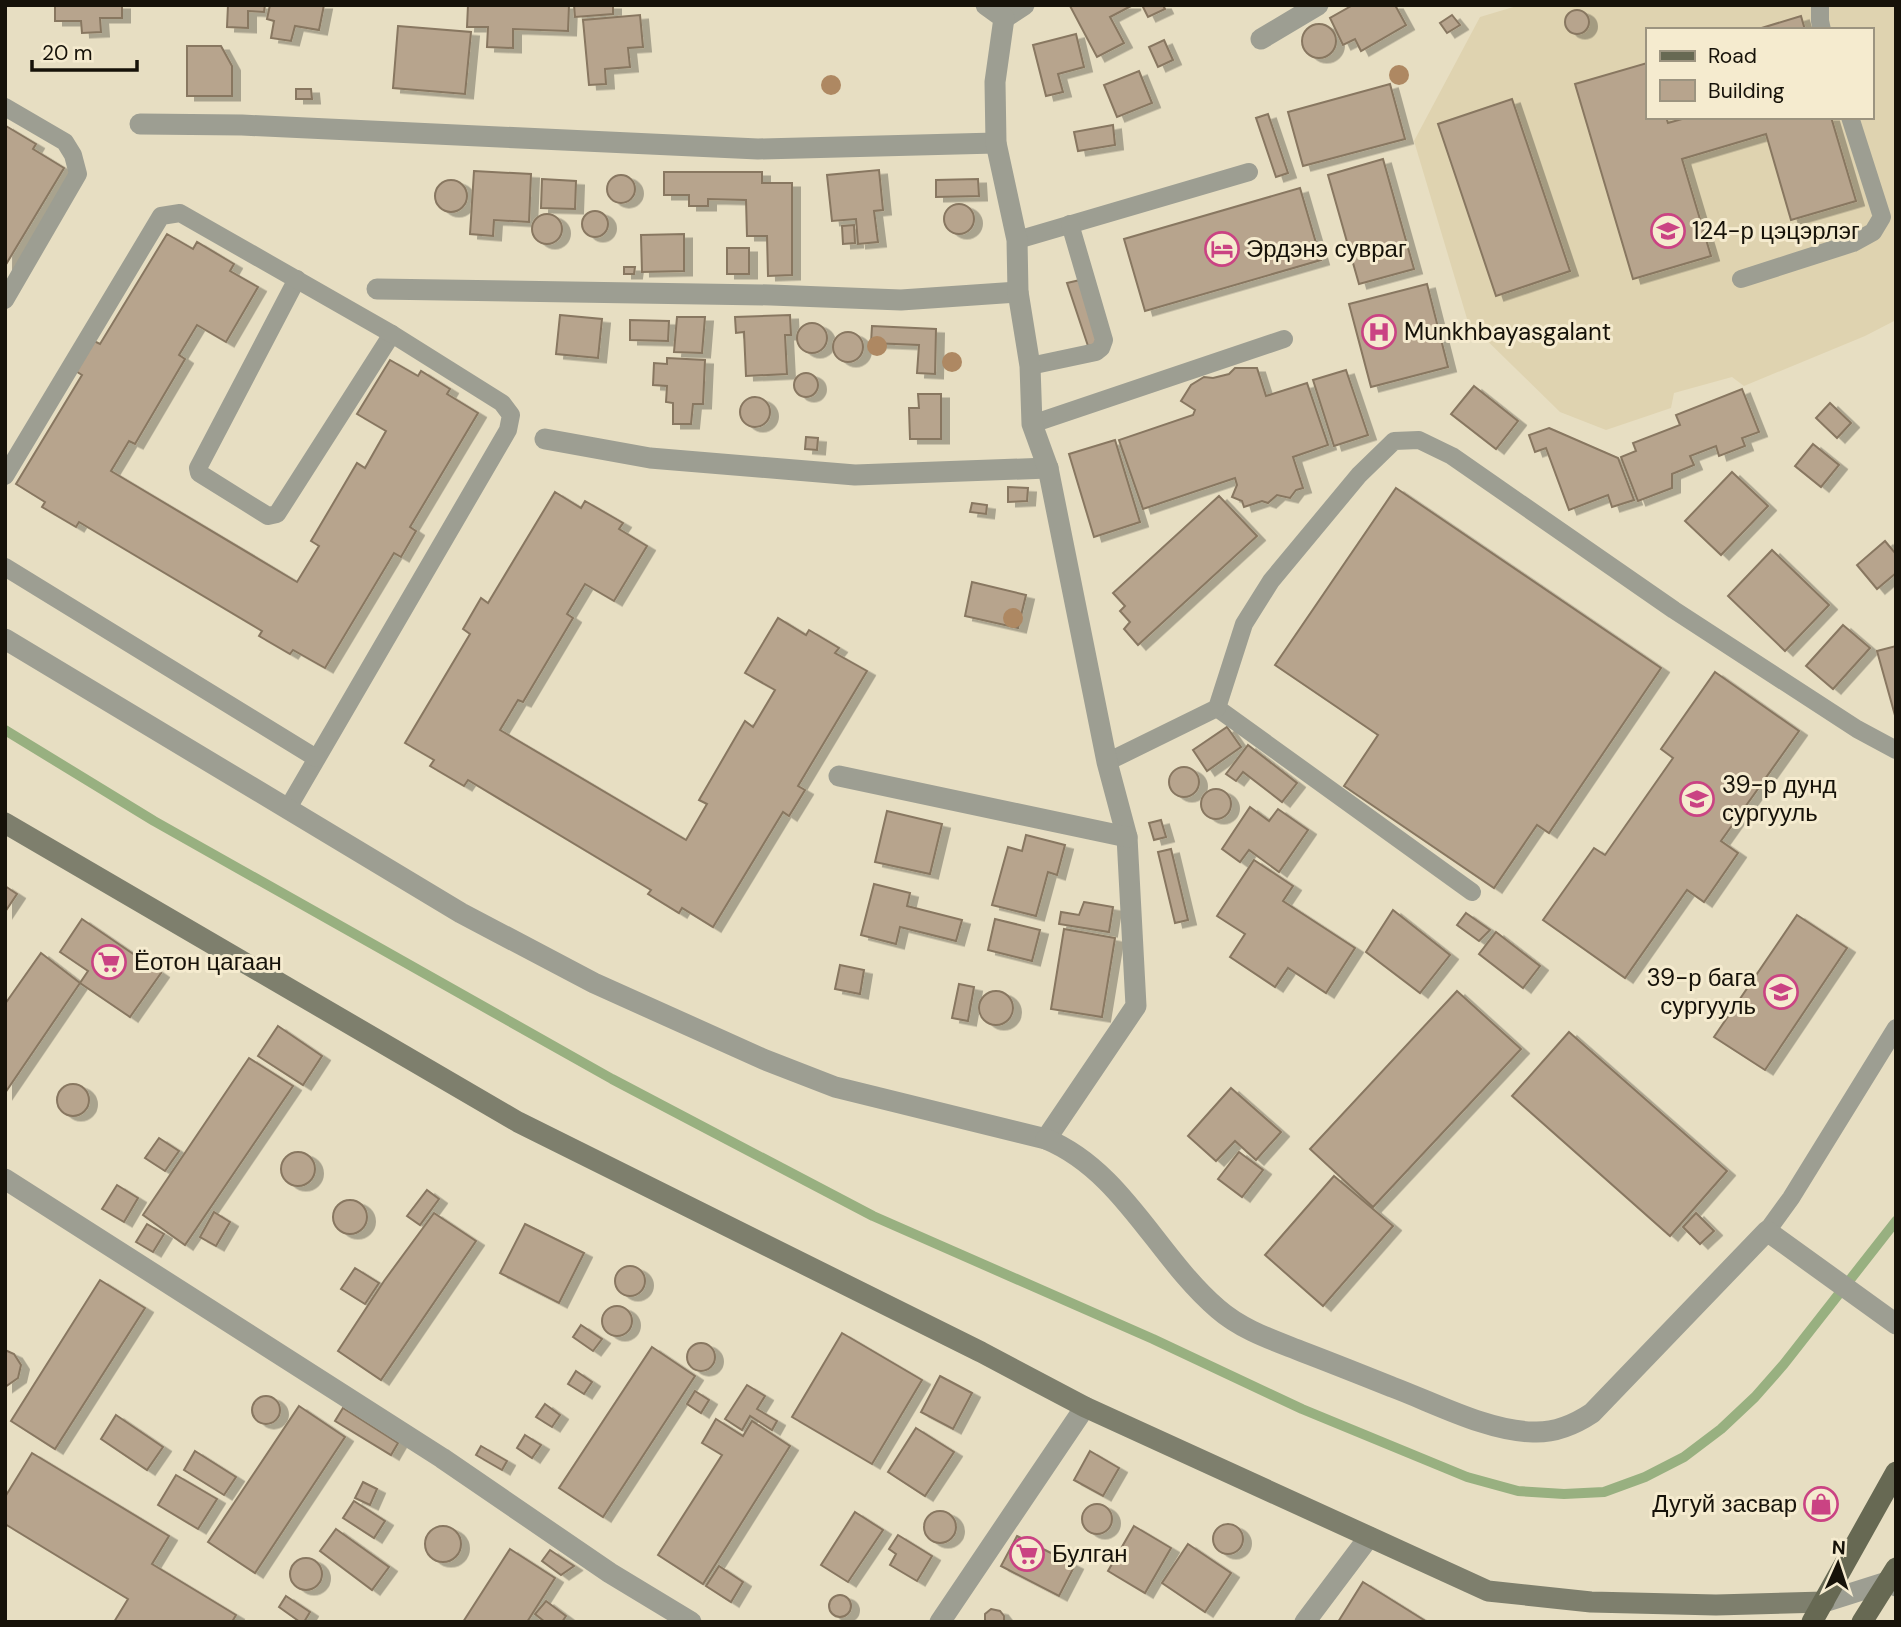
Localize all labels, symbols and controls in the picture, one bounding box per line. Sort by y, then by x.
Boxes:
scale bar [32,28,136,72]
legend [1646,28,1873,119]
text: 20 m [42,39,93,67]
text: Road [1708,42,1757,70]
text: Building [1708,77,1785,105]
school or university icon: 124-р цэцэрлэг [1649,212,1687,250]
place label: 124-р цэцэрлэг [1692,215,1860,246]
hotel icon: Эрдэнэ сувраг [1203,230,1241,268]
place label: Эрдэнэ сувраг [1246,233,1407,264]
hospital icon: Munkhbayasgalant [1360,313,1398,351]
place label: Munkhbayasgalant [1404,316,1611,347]
place label: 39-р дунд сургууль [1722,769,1837,828]
school or university icon: 39-р дунд сургууль [1678,780,1716,818]
supermarket icon: Ёотон цагаан [90,943,128,981]
place label: Ёотон цагаан [134,946,282,977]
place label: 39-р бага сургууль [1647,962,1757,1021]
school or university icon: 39-р бага сургууль [1762,973,1800,1011]
shop icon: Дугуй засвар [1802,1485,1840,1523]
place label: Дугуй засвар [1652,1488,1797,1519]
north arrow [1803,1529,1873,1599]
supermarket icon: Булган [1008,1535,1046,1573]
text: N [1831,1535,1846,1560]
place label: Булган [1052,1538,1128,1569]

